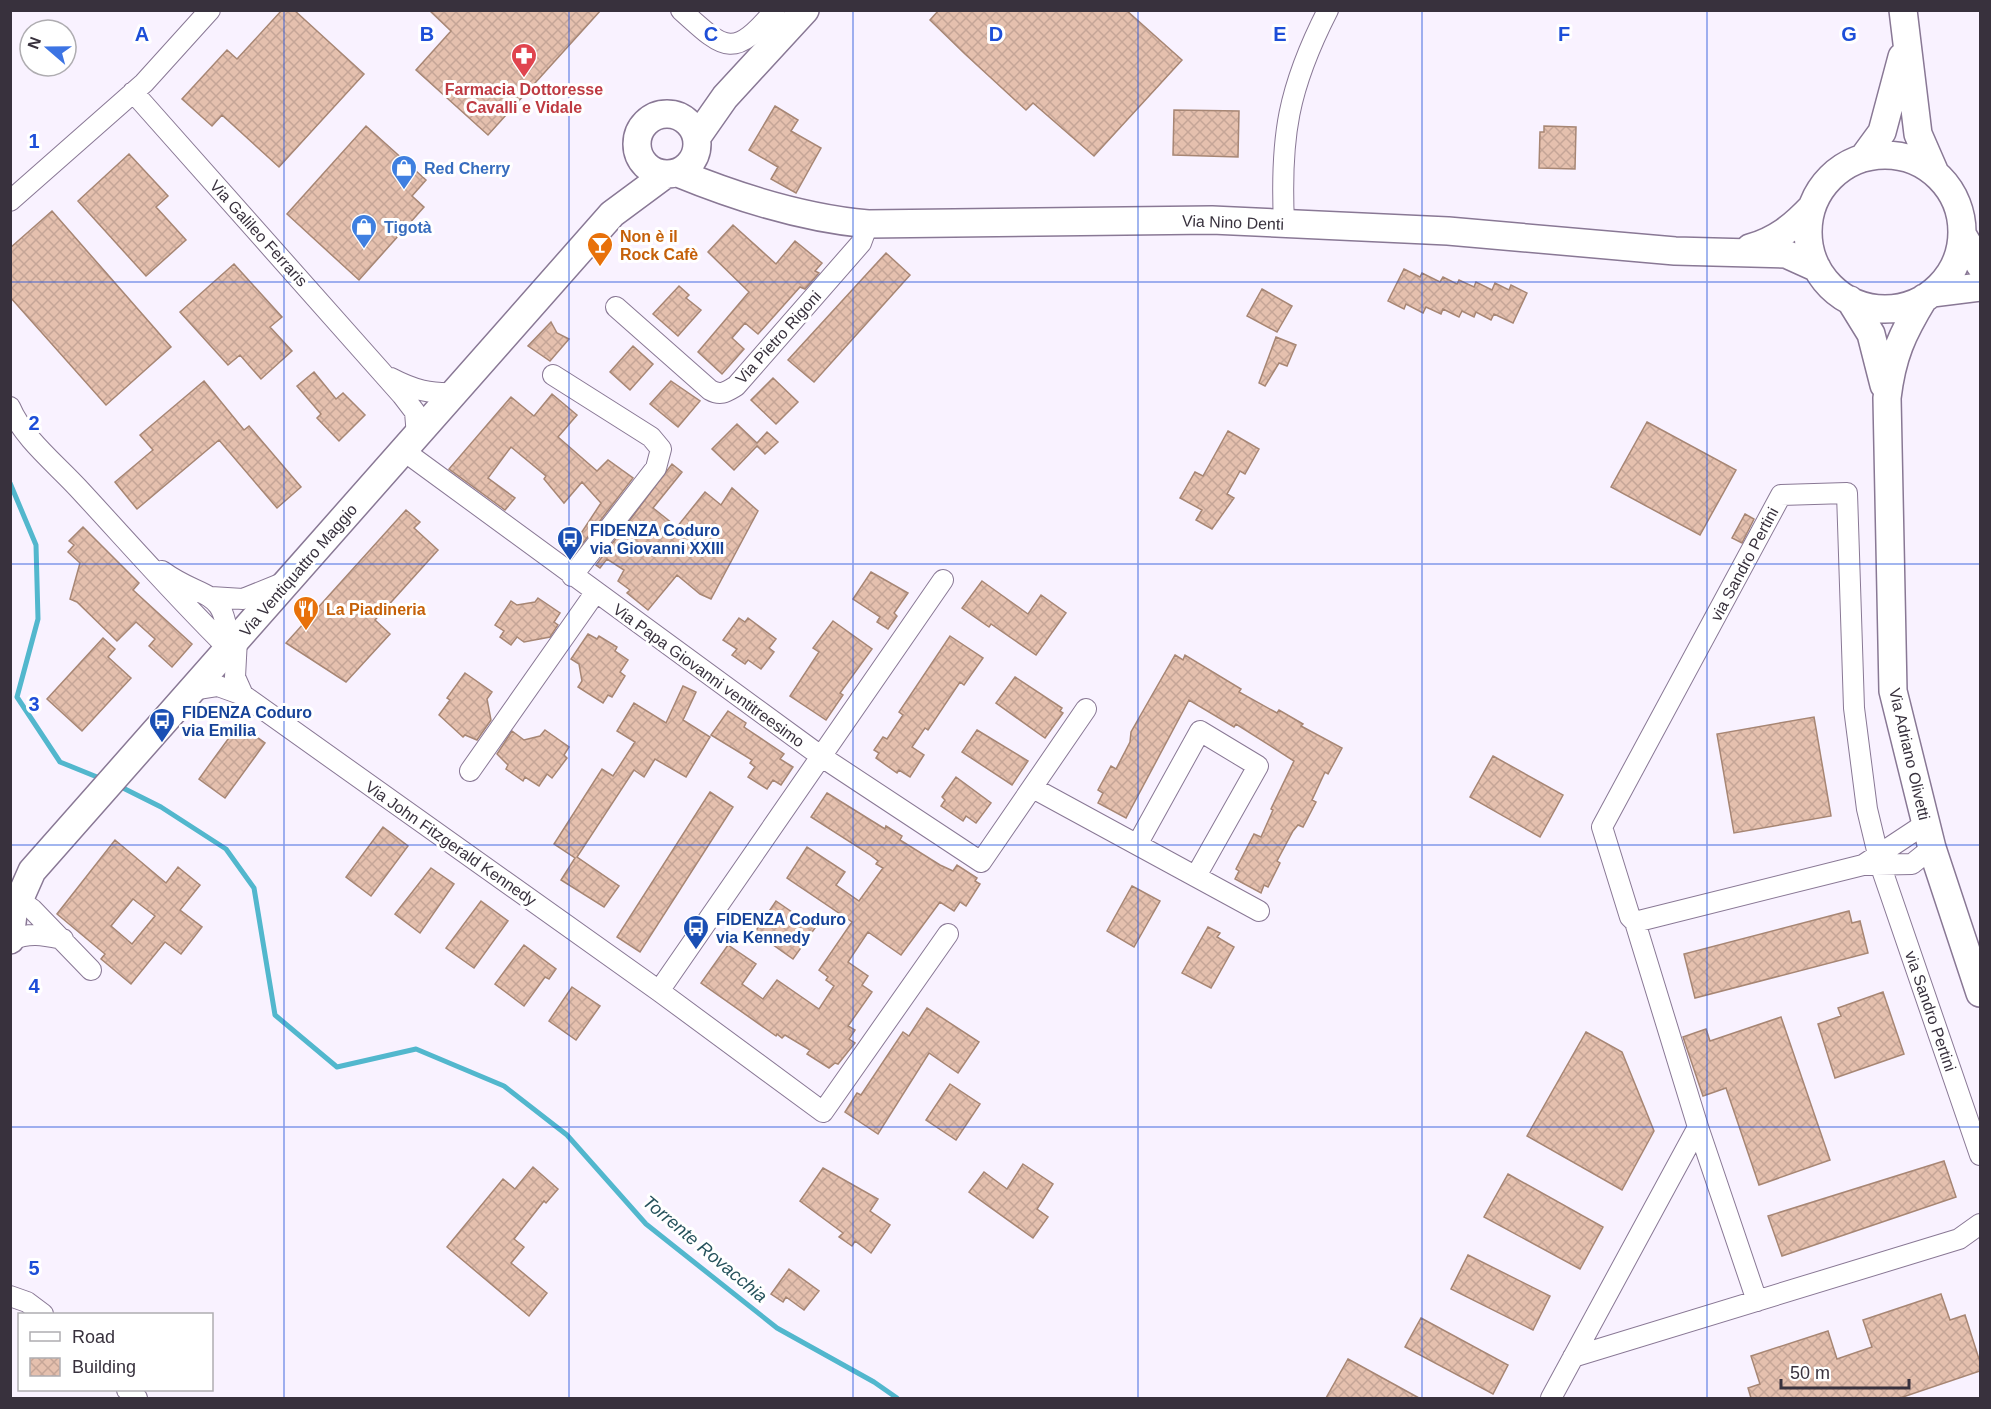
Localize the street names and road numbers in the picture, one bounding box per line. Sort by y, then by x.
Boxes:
street label: Via Galileo Ferraris [207,177,311,290]
street label: Via Nino Denti [1182,212,1284,233]
street label: Via Pietro Rigoni [732,287,824,387]
street label: Via Ventiquattro Maggio [236,501,360,640]
street label: via Sandro Pertini [1707,504,1782,624]
street label: Via Papa Giovanni ventitreesimo [610,600,808,750]
street label: Via Adriano Olivetti [1886,686,1933,822]
street label: Via John Fitzgerald Kennedy [362,778,539,909]
street label: via Sandro Pertini [1902,949,1959,1074]

